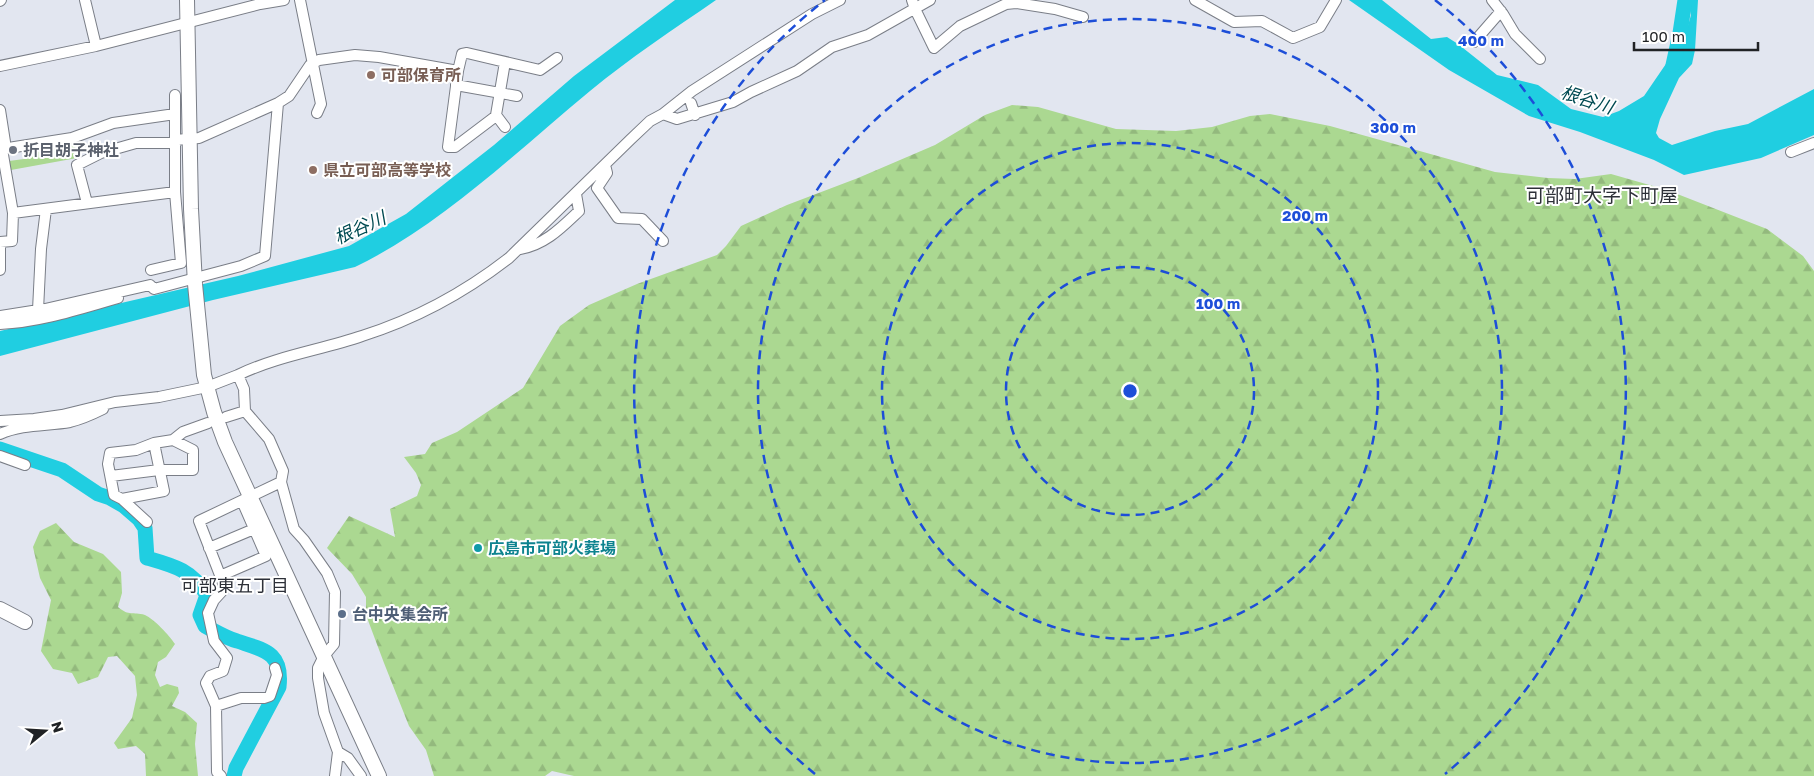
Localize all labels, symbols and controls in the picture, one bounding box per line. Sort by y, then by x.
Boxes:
scale bar [1634,20,1758,52]
text: 100 m [1642,27,1685,45]
text: 400 m [1458,31,1504,49]
place label: 可部保育所 [381,65,461,85]
marker: 可部保育所 [365,69,377,81]
water label: 根谷川 [1558,80,1618,118]
text: 300 m [1370,118,1416,136]
place label: 折目胡子神社 [23,140,119,160]
marker: 折目胡子神社 [7,144,19,156]
place label: 県立可部高等学校 [323,160,451,180]
marker: 県立可部高等学校 [307,164,319,176]
district label: 可部町大字下町屋 [1526,183,1678,206]
water label: 根谷川 [330,205,391,248]
text: 200 m [1282,206,1328,224]
text: 100 m [1196,294,1240,312]
centre of rings [1121,382,1139,400]
place label: 広島市可部火葬場 [488,538,616,558]
marker: 広島市可部火葬場 [472,542,484,554]
district label: 可部東五丁目 [181,574,289,596]
place label: 台中央集会所 [352,604,448,624]
marker: 台中央集会所 [336,608,348,620]
north arrow [20,706,70,756]
text: N [48,719,68,735]

